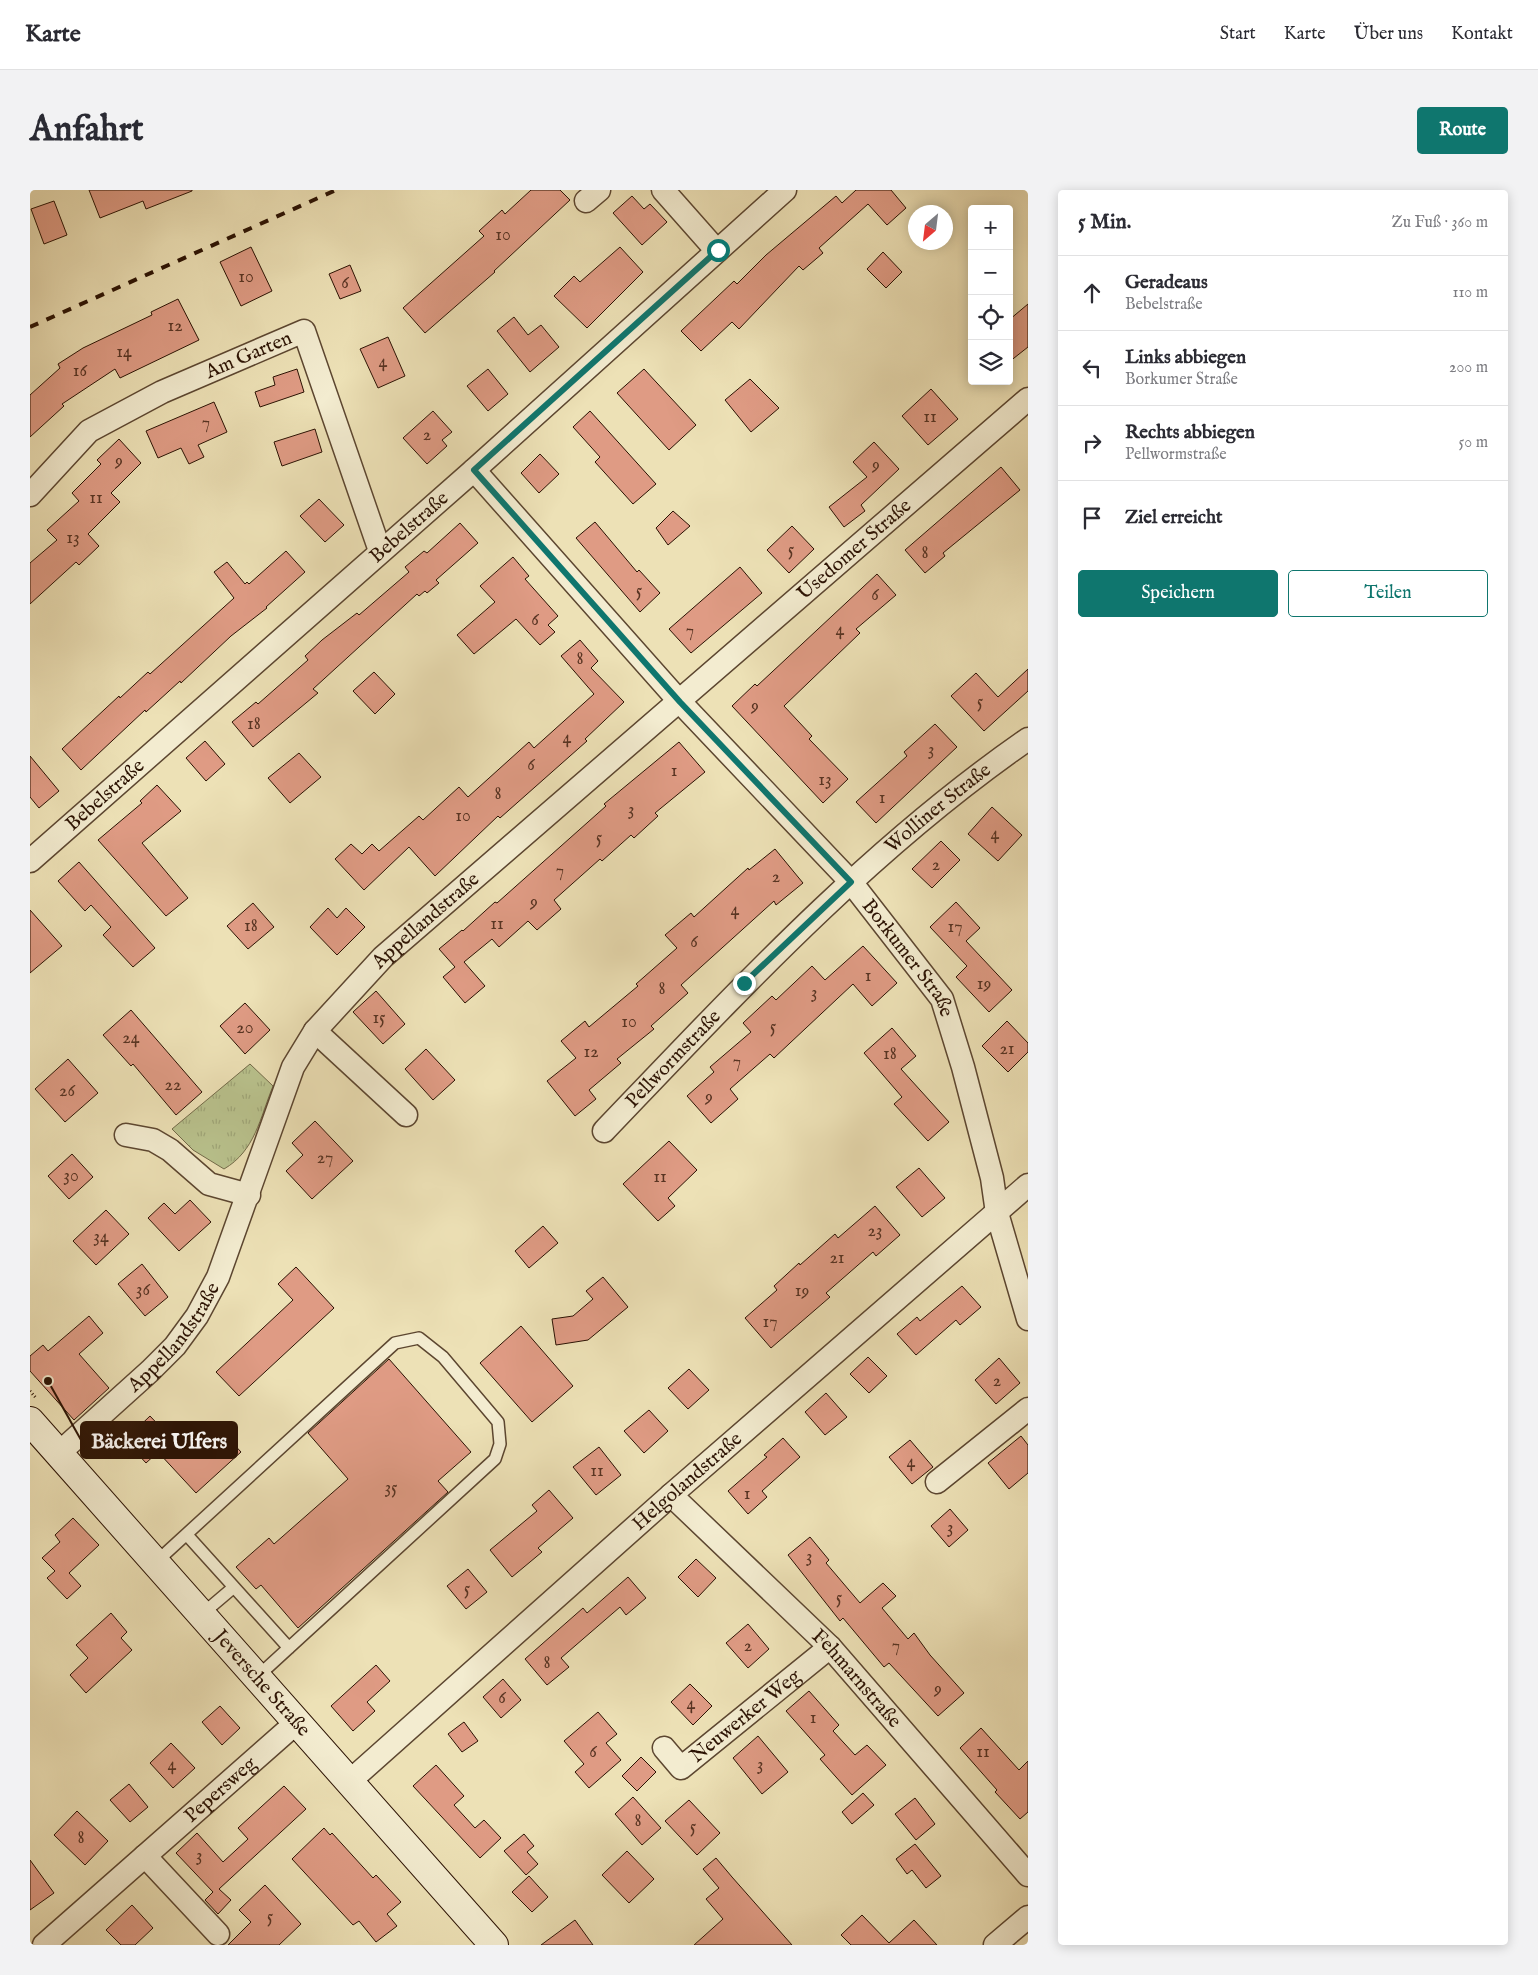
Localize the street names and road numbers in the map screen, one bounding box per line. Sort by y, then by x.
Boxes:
street label: Am Garten [200,325,296,385]
street label: Bebelstraße [364,486,454,569]
street label: Usedomer Straße [792,493,916,606]
street label: Bebelstraße [60,753,150,836]
street label: Wolliner Straße [880,758,996,858]
street label: Appellandstraße [365,867,484,975]
street label: Borkumer Straße [856,894,959,1020]
street label: Pellwormstraße [620,1004,726,1113]
street label: Appellandstraße [122,1278,225,1398]
street label: Helgolandstraße [627,1427,747,1536]
street label: Jeversche Straße [207,1623,316,1742]
street label: Fehmarnstraße [806,1624,907,1733]
street label: Neuwerker Weg [685,1663,807,1768]
street label: Pepersweg [179,1750,262,1828]

